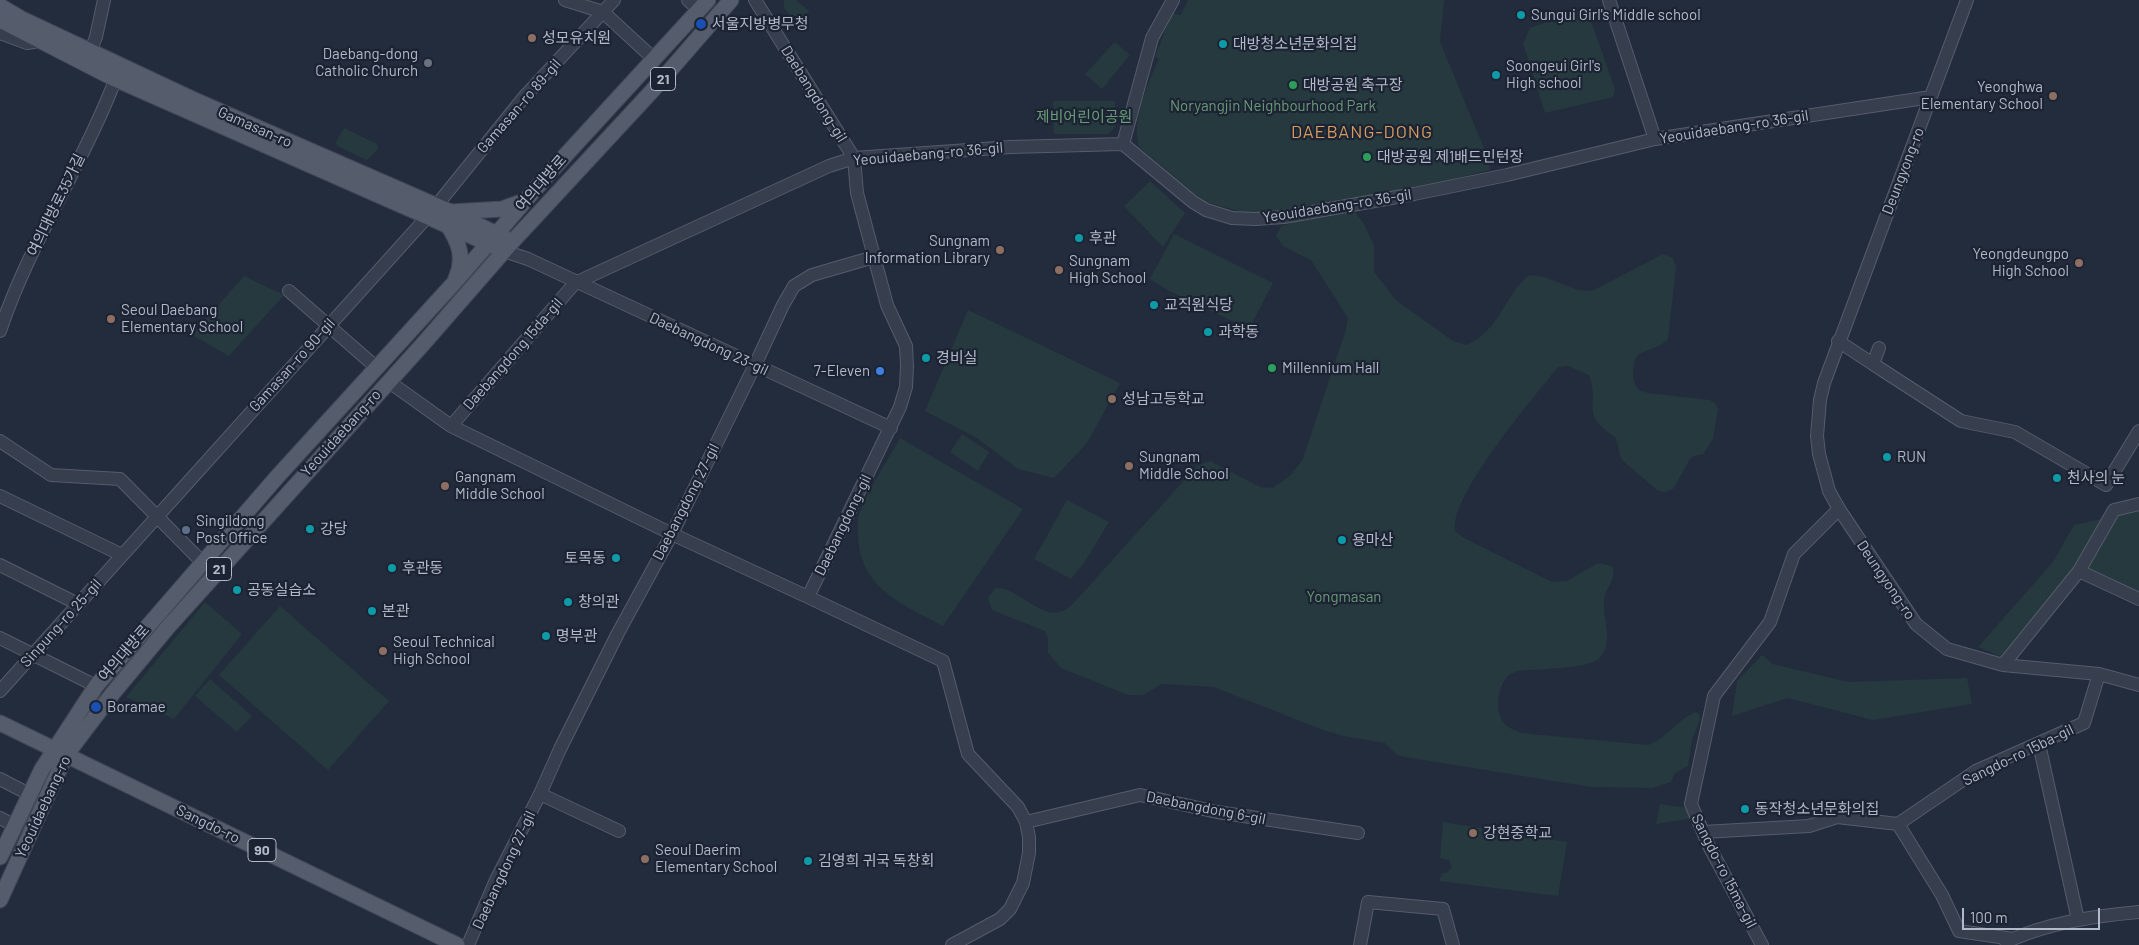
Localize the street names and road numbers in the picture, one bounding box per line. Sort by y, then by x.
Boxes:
street label: Daebangdong-gil [777,42,851,146]
street label: Gamasan-ro 89-gil [473,55,565,157]
road number: 21 [650,68,676,90]
street label: Gamasan-ro [215,103,295,151]
street label: Yeouidaebang-ro 36-gil [1658,106,1810,148]
street label: Deungyong-ro [1878,125,1928,217]
street label: Yeouidaebang-ro 36-gil [852,138,1004,170]
street label: 여의대방로35가길 [23,151,89,259]
street label: 여의대방로 [512,151,570,215]
street label: Yeouidaebang-ro 36-gil [1261,185,1413,227]
street label: Daebangdong 15da-gil [460,294,566,414]
street label: Daebangdong 23-gil [647,309,771,379]
street label: Gamasan-ro 90-gil [245,315,339,415]
street label: Yeouidaebang-ro [297,386,385,480]
street label: Daebangdong 27-gil [649,441,723,563]
street label: Daebangdong-gil [811,471,875,579]
street label: Deungyong-ro [1853,537,1919,623]
road number: 21 [206,558,232,580]
street label: Sinpung-ro 25-gil [17,575,105,671]
street label: 여의대방로 [95,621,153,685]
street label: Sangdo-ro 15ba-gil [1960,720,2076,790]
street label: Yeouidaebang-ro [11,753,75,861]
street label: Daebangdong 6-gil [1145,788,1267,828]
street label: Sangdo-ro [173,801,243,847]
street label: Daebangdong 27-gil [469,808,539,932]
street label: Sangdo-ro 15ma-gil [1687,811,1761,931]
road number: 90 [248,838,276,862]

